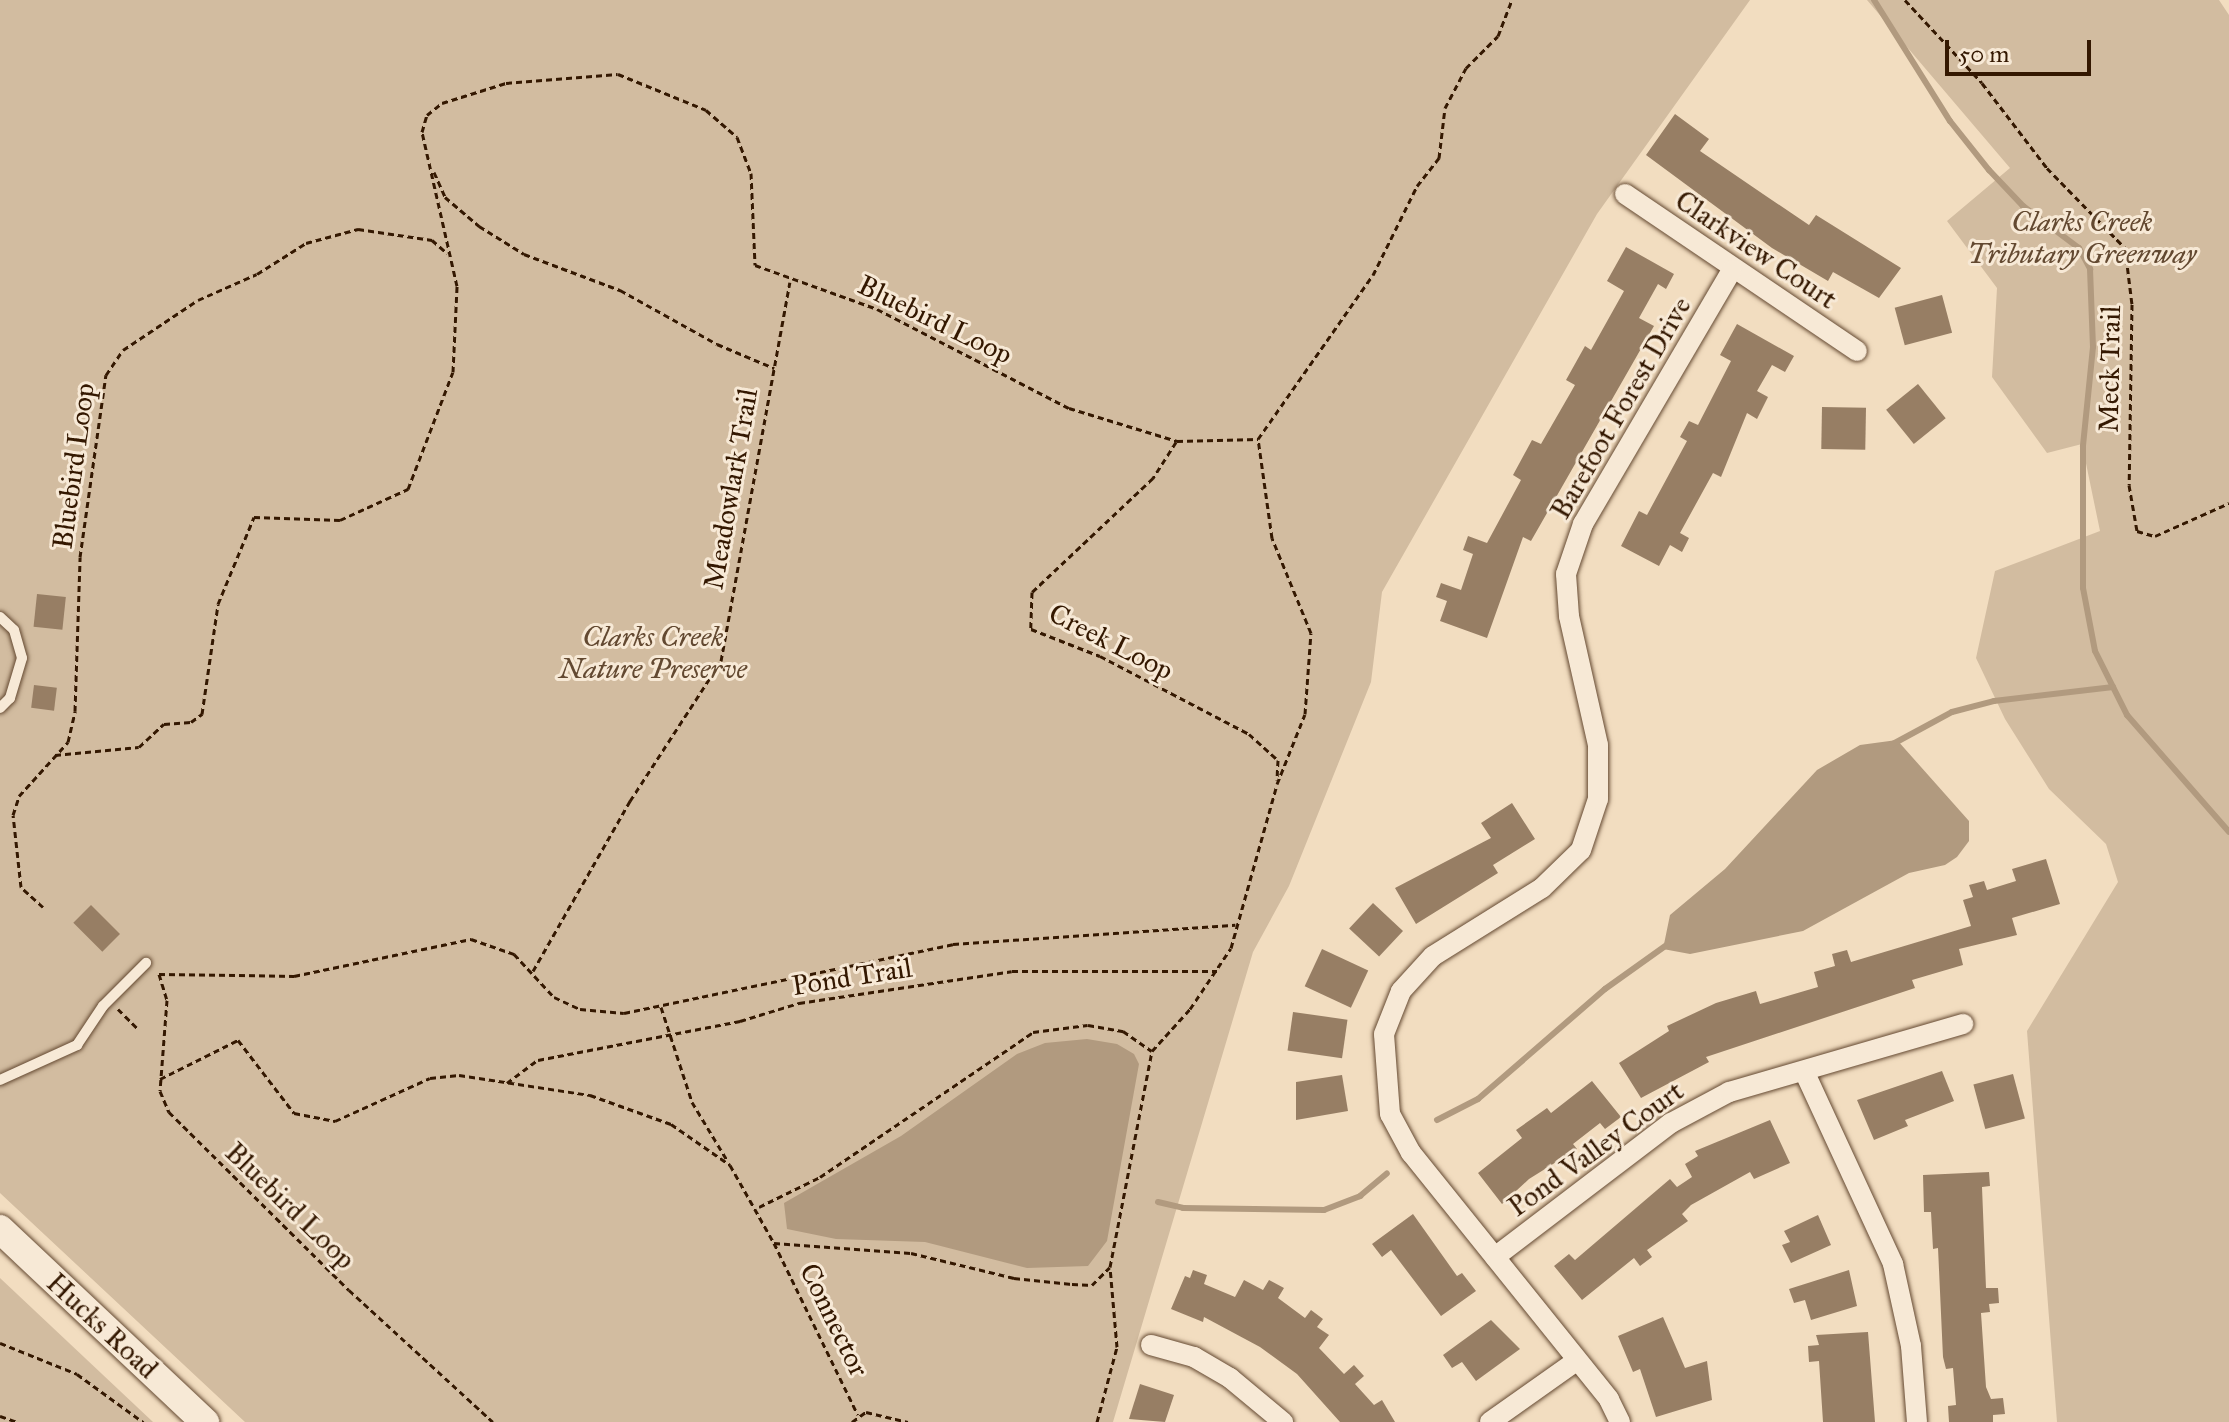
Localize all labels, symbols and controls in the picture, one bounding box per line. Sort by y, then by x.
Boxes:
scale bar [1949,24,2095,74]
text: 50 m [1959,39,2009,69]
street label: Clarkview Court [1669,184,1843,316]
park label: Clarks Creek Tributary Greenway [1968,205,2196,271]
street label: Bluebird Loop [852,268,1018,372]
street label: Barefoot Forest Drive [1544,291,1698,525]
street label: Meck Trail [2092,305,2128,433]
street label: Bluebird Loop [46,381,102,551]
street label: Meadowlark Trail [697,386,765,592]
street label: Creek Loop [1043,596,1179,688]
park label: Clarks Creek Nature Preserve [559,620,747,686]
street label: Pond Trail [790,951,914,1003]
street label: Pond Valley Court [1502,1074,1690,1224]
street label: Bluebird Loop [218,1136,362,1276]
street label: Connector [792,1258,876,1382]
street label: Hucks Road [40,1266,164,1386]

